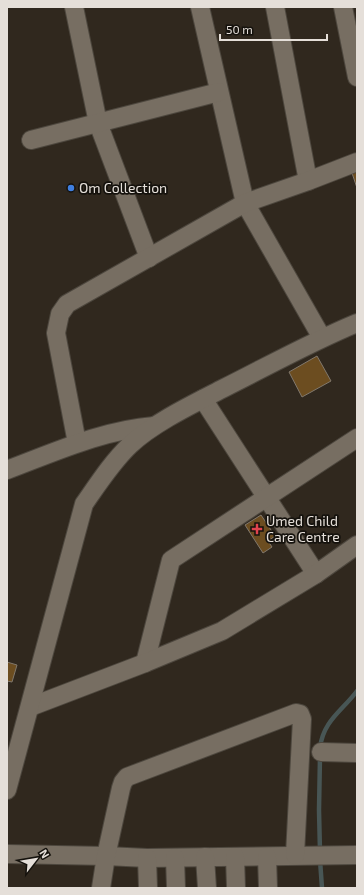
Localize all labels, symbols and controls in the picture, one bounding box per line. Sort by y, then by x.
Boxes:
scale bar [220,16,327,42]
text: 50 m [226,22,253,36]
place label: Om Collection [79,179,167,196]
marker: Om Collection [66,183,76,193]
place label: Umed Child Care Centre [266,512,340,545]
marker: Umed Child Care Centre [251,523,263,535]
north arrow [16,839,56,879]
text: N [37,847,53,860]

